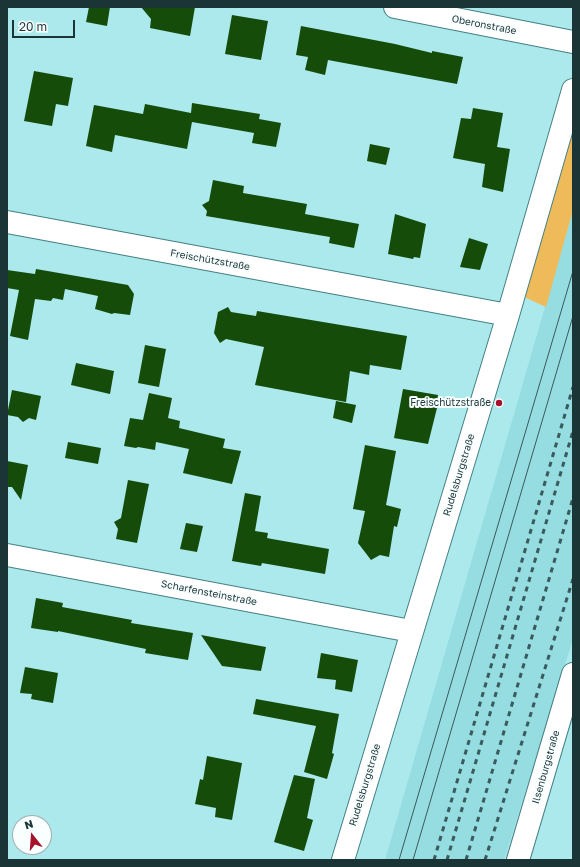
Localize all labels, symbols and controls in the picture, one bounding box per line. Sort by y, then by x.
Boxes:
scale bar [14,12,77,38]
street label: Oberonstraße [451,13,517,37]
text: 20 m [19,19,47,34]
street label: Freischützstraße [169,247,251,273]
place label: Freischützstraße [410,397,491,409]
marker: Freischützstraße [494,398,504,408]
street label: Rudelsburgstraße [441,432,477,518]
street label: Scharfensteinstraße [160,578,258,608]
street label: Ilsenburgstraße [530,729,562,805]
street label: Rudelsburgstraße [347,742,383,828]
north arrow [12,815,52,855]
text: N [23,817,35,831]

